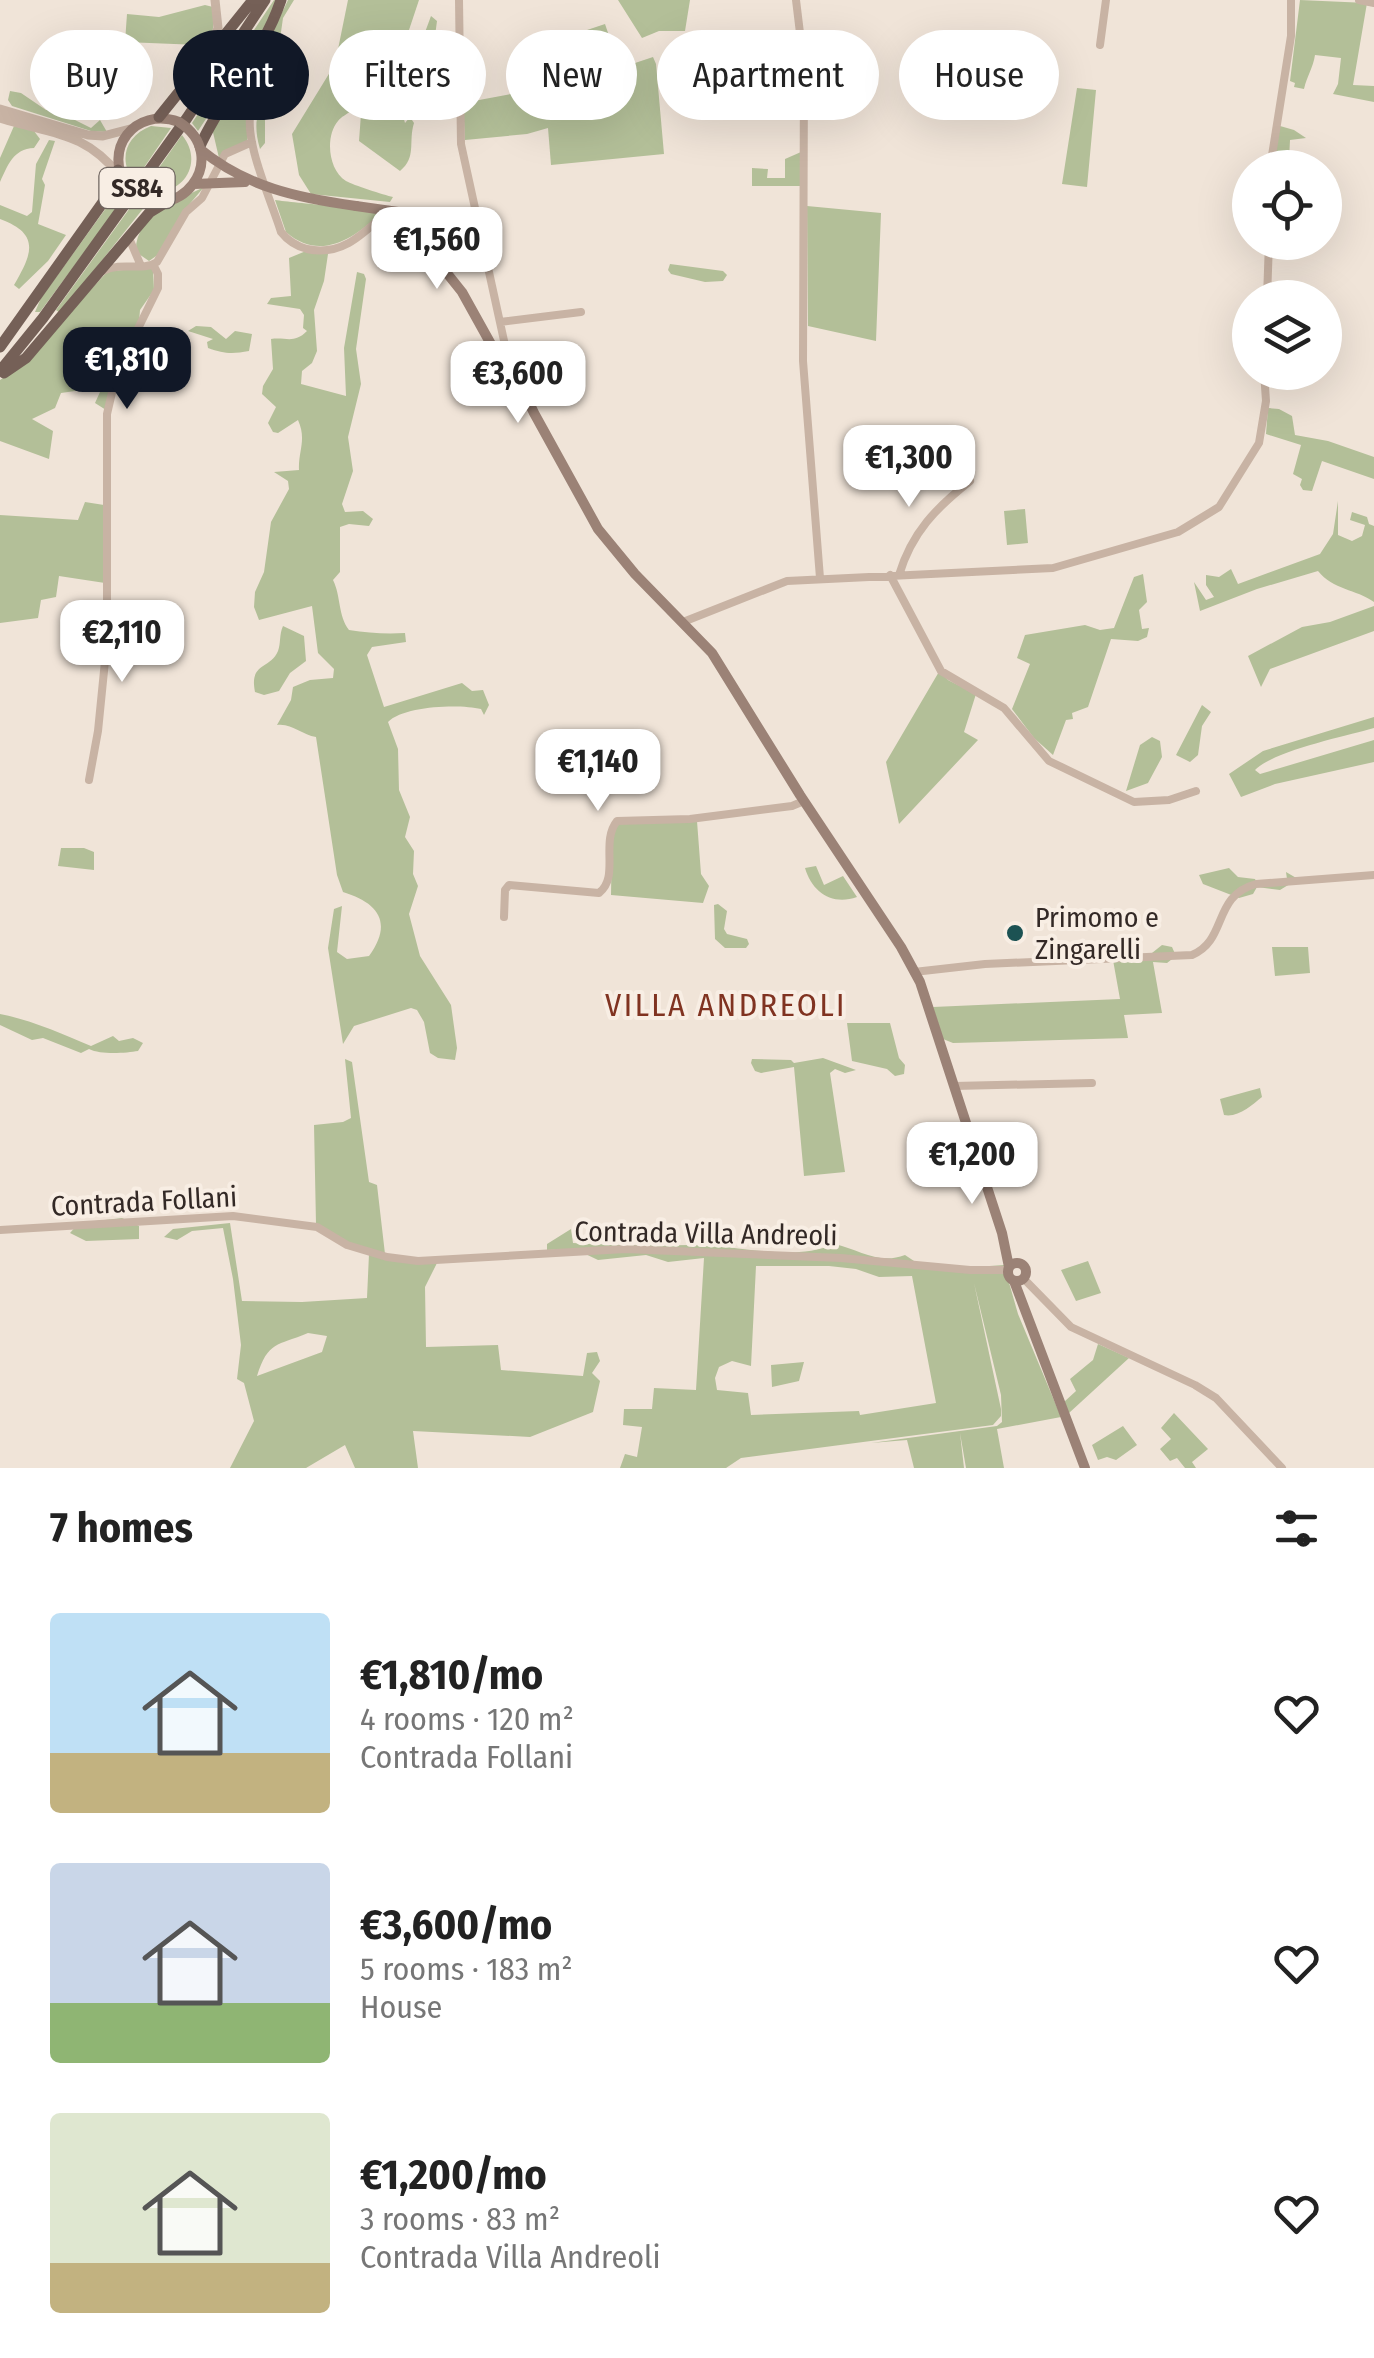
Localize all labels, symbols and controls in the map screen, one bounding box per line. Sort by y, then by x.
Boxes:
chip: Buy [30,30,153,120]
chip: Rent [173,30,309,120]
chip: Filters [329,30,486,120]
chip: New [506,30,637,120]
chip: Apartment [657,30,879,120]
chip: House [899,30,1059,120]
map controls [1232,150,1342,390]
button: locate [1232,150,1342,260]
road number: SS84 [100,168,174,208]
pin: €1,560 [356,207,518,292]
text: €1,560 [393,220,481,258]
button: layers [1232,280,1342,390]
pin: €1,810 [46,327,208,412]
text: €1,810 [85,340,169,378]
pin: €3,600 [437,341,599,426]
text: €3,600 [473,354,563,392]
pin: €1,300 [828,425,990,510]
text: €1,300 [865,438,953,476]
pin: €2,110 [41,600,203,685]
text: €2,110 [82,613,162,651]
pin: €1,140 [517,729,679,814]
text: €1,140 [557,742,639,780]
place label: Primomo e Zingarelli [1035,901,1159,966]
marker: Primomo e Zingarelli [1004,922,1026,944]
district label: VILLA ANDREOLI [605,986,847,1024]
pin: €1,200 [891,1122,1053,1207]
text: €1,200 [929,1135,1015,1173]
street label: Contrada Follani [50,1180,238,1223]
street label: Contrada Villa Andreoli [574,1215,838,1252]
icon: filters [1269,1501,1324,1556]
text: 7 homes [50,1503,193,1553]
text: €1,810/mo [360,1650,543,1700]
icon: home [130,1653,250,1773]
icon: heart [1269,1686,1324,1741]
text: 4 rooms · 120 m² [360,1700,574,1738]
text: Contrada Follani [360,1738,573,1776]
text: €3,600/mo [360,1900,552,1950]
icon: home [130,1903,250,2023]
icon: heart [1269,1936,1324,1991]
text: 5 rooms · 183 m² [360,1950,573,1988]
text: House [360,1988,442,2026]
text: €1,200/mo [360,2150,547,2200]
icon: home [130,2153,250,2273]
icon: heart [1269,2186,1324,2241]
text: 3 rooms · 83 m² [360,2200,560,2238]
text: Contrada Villa Andreoli [360,2238,661,2276]

